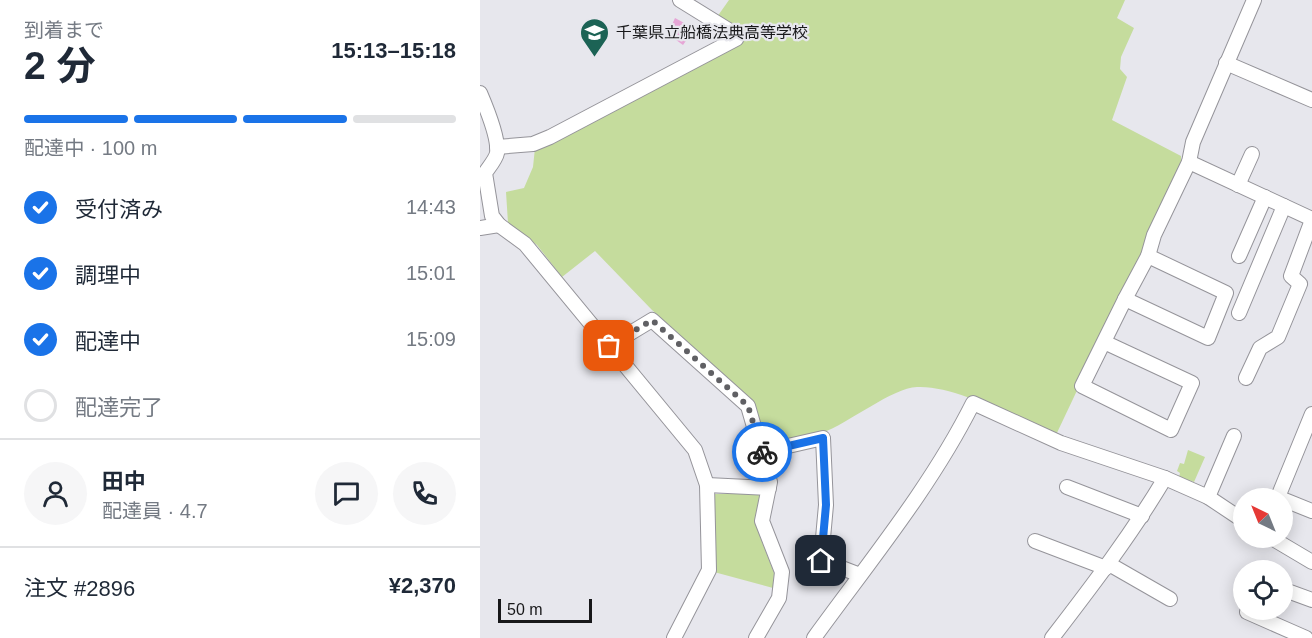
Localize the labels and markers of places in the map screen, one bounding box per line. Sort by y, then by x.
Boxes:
school or university icon: 千葉県立船橋法典高等学校 [579,16,611,58]
place label: 千葉県立船橋法典高等学校 [616,24,808,41]
pin [583,320,634,371]
pin [795,535,846,586]

